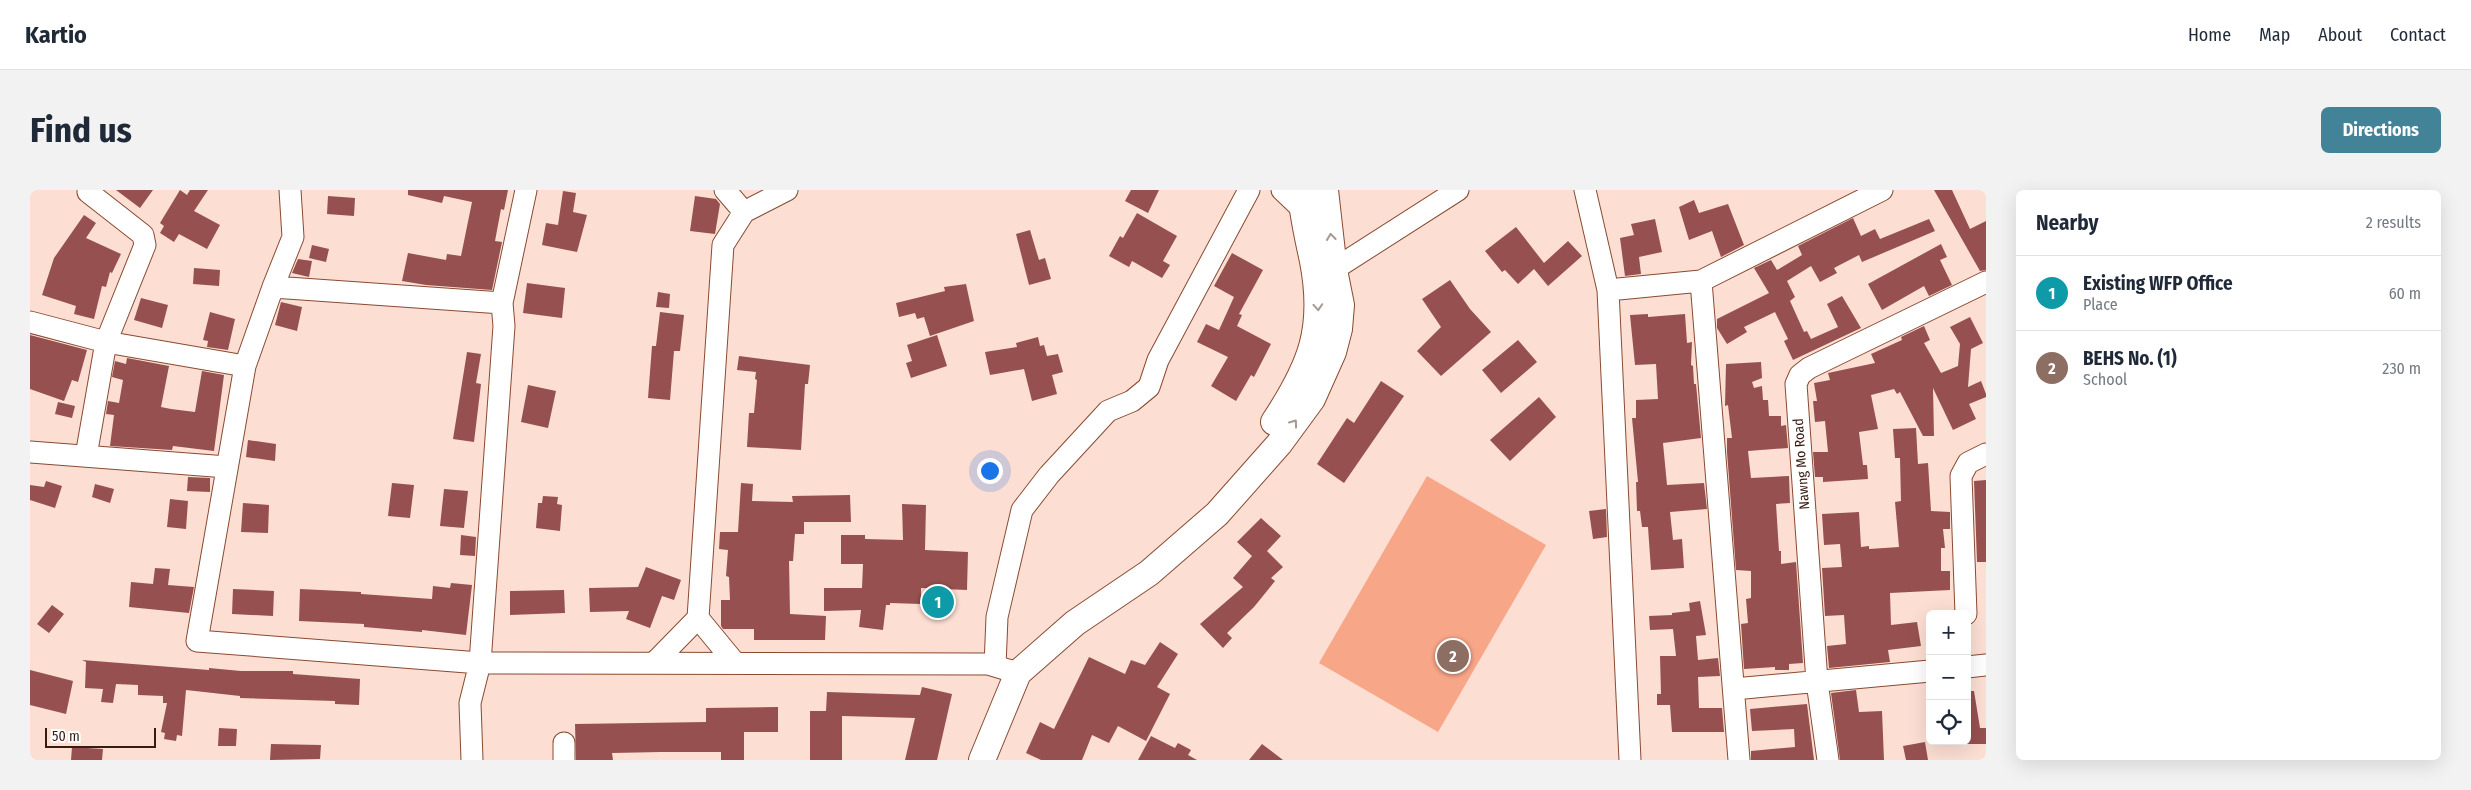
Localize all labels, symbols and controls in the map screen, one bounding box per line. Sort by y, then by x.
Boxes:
text: Kartio [25,21,87,49]
text: Home [2188,24,2231,46]
text: Map [2259,24,2290,46]
text: About [2318,24,2362,46]
text: Contact [2390,24,2446,46]
button: Directions [2321,107,2441,153]
text: Find us [30,109,132,151]
text: Nearby [2036,210,2098,236]
text: 2 results [2366,213,2421,232]
one-way arrow [1326,233,1337,241]
text: Existing WFP Office [2083,272,2233,295]
text: 1 [2049,284,2055,303]
text: 60 m [2389,284,2421,303]
text: Place [2083,295,2118,314]
one-way arrow [1312,303,1323,311]
text: BEHS No. (1) [2083,347,2177,370]
text: 2 [2048,359,2056,378]
text: 230 m [2382,359,2421,378]
text: School [2083,370,2127,389]
street label: Nawng Mo Road [1790,418,1813,510]
one-way arrow [1288,419,1297,429]
your location [977,458,1003,484]
pin: 1 [922,583,954,621]
map controls [1926,610,1971,745]
button: + [1926,610,1971,655]
pin: 2 [1437,637,1469,675]
button: − [1926,655,1971,700]
button: locate [1926,700,1971,745]
scale bar [45,725,156,748]
text: 50 m [52,728,80,745]

